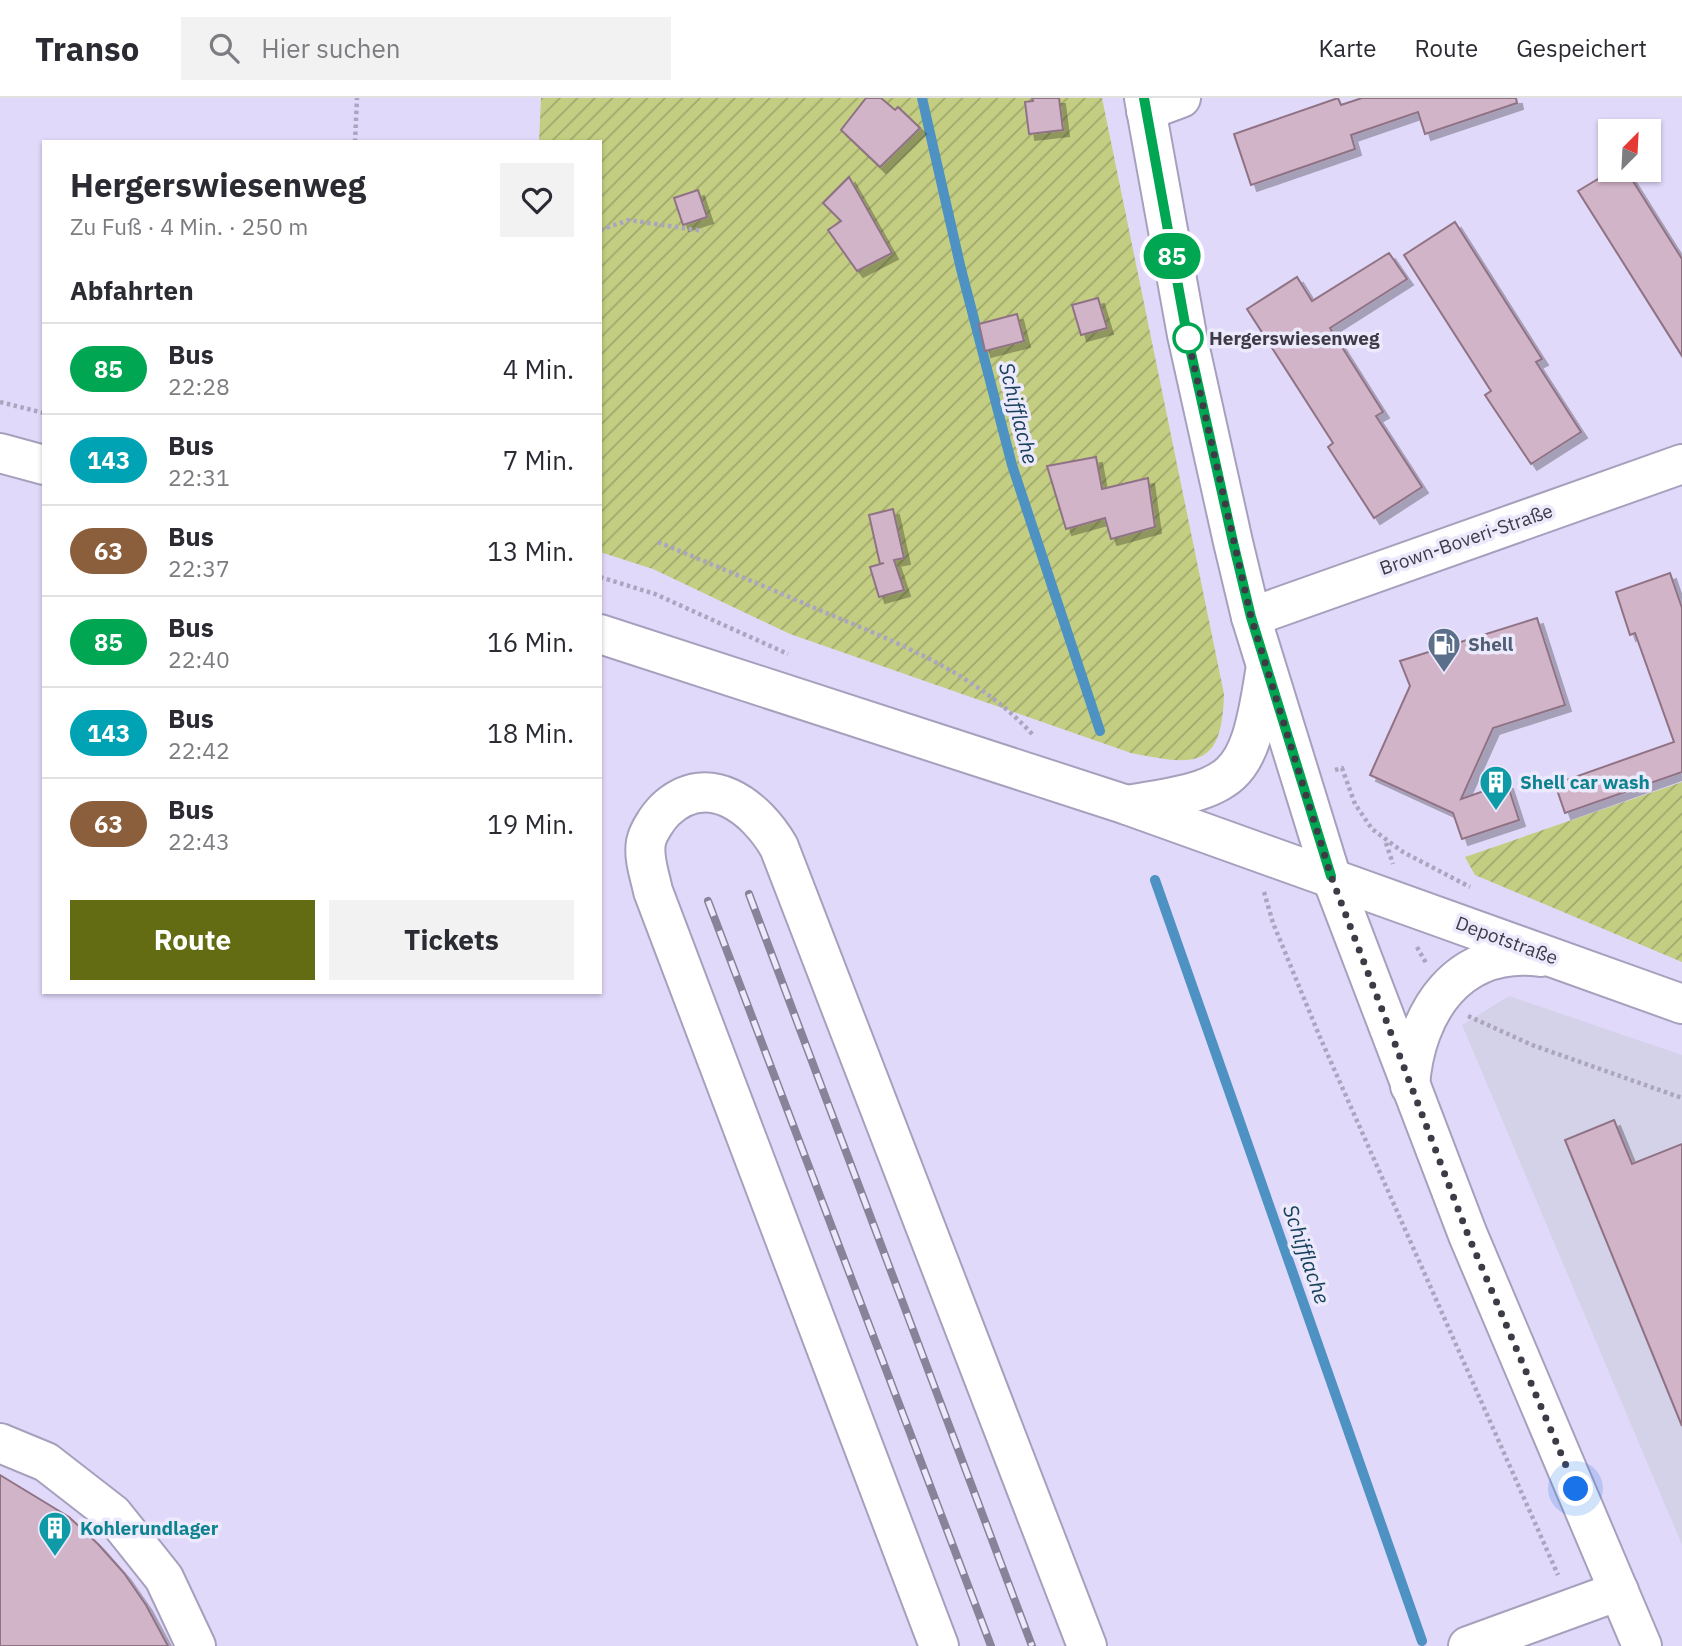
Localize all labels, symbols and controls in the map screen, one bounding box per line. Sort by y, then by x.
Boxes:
search box [181,17,671,80]
text: Transo [35,27,139,70]
icon: search [205,29,243,67]
text: Hier suchen [261,31,401,65]
text: Karte [1318,32,1377,64]
text: Route [1415,32,1478,64]
text: Gespeichert [1516,32,1647,64]
north arrow [1598,119,1661,182]
map controls [1598,119,1661,182]
text: Hergerswiesenweg [70,163,366,206]
button: heart [500,163,574,237]
text: Zu Fuß · 4 Min. · 250 m [70,211,308,241]
line badge: 85 [1140,233,1204,279]
text: 85 [1158,240,1186,272]
text: Abfahrten [70,273,194,307]
marker: Hergerswiesenweg [1173,323,1203,353]
place label: Hergerswiesenweg [1209,326,1380,350]
text: Bus [168,337,214,371]
text: 4 Min. [503,352,574,386]
text: 85 [94,353,123,385]
water label: Schifflache [993,359,1045,467]
text: 22:28 [168,371,230,401]
text: Bus [168,428,214,462]
text: 7 Min. [503,443,574,477]
text: 143 [87,444,130,476]
text: 22:31 [168,462,230,492]
street label: Brown-Boveri-Straße [1376,498,1556,580]
text: Bus [168,519,214,553]
text: 13 Min. [487,534,574,568]
text: 63 [94,535,123,567]
text: 22:37 [168,553,230,583]
text: Bus [168,610,214,644]
text: 16 Min. [487,625,574,659]
fuel station icon: Shell [1425,625,1463,674]
text: 85 [94,626,123,658]
place label: Shell [1468,632,1513,656]
text: 22:40 [168,644,230,674]
text: Bus [168,701,214,735]
text: 18 Min. [487,716,574,750]
text: 143 [87,717,130,749]
text: 22:42 [168,735,230,765]
building icon: Shell car wash [1477,763,1515,812]
place label: Shell car wash [1520,770,1650,794]
text: Bus [168,792,214,826]
text: 19 Min. [487,807,574,841]
text: 63 [94,808,123,840]
text: 22:43 [168,826,230,856]
button: Route [70,900,315,980]
button: Tickets [329,900,574,980]
street label: Depotstraße [1453,910,1561,970]
water label: Schifflache [1277,1201,1337,1308]
your location [1558,1471,1593,1506]
building icon: Kohlerundlager [36,1509,74,1558]
place label: Kohlerundlager [80,1516,219,1540]

